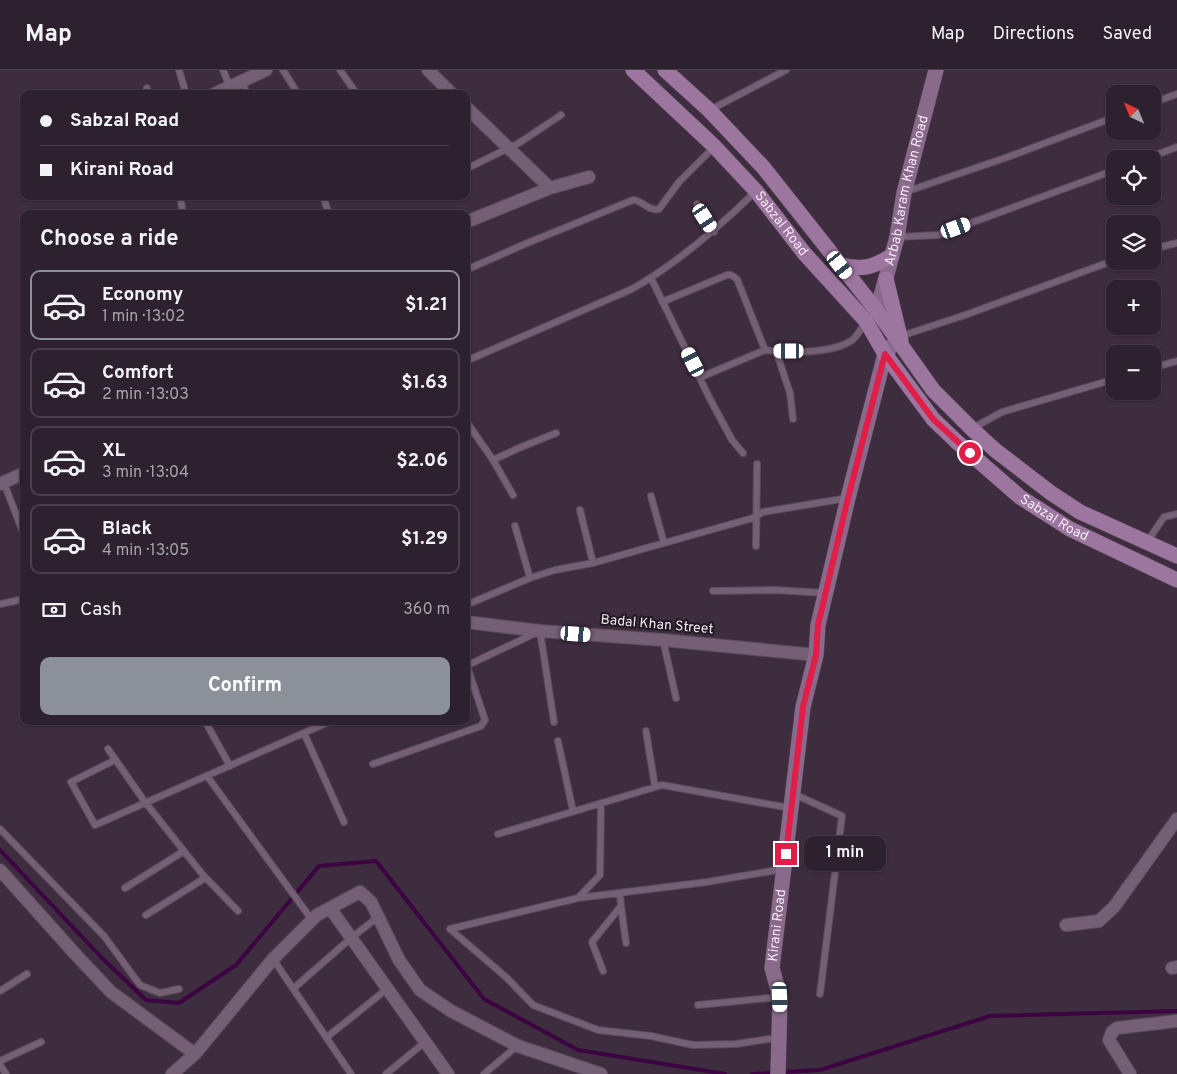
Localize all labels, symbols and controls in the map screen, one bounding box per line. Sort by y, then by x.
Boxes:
text: Map [25,20,72,50]
text: Map [931,23,965,46]
text: Directions [993,23,1075,46]
text: Saved [1103,23,1152,46]
north arrow [1106,85,1161,140]
map controls [1106,85,1161,400]
text: Sabzal Road [70,109,179,133]
street label: Arbab Karam Khan Road [881,113,932,268]
button: locate [1106,150,1161,205]
text: Kirani Road [70,158,174,182]
street label: Sabzal Road [751,188,812,260]
car [690,201,719,235]
button: layers [1106,215,1161,270]
car [939,216,972,240]
text: Choose a ride [40,226,178,253]
car [824,249,855,281]
button: + [1106,280,1161,335]
icon: car [42,283,87,328]
text: Economy [102,283,183,307]
text: $1.21 [405,293,448,317]
text: 1 min · 13:02 [102,307,185,327]
car [774,344,804,359]
car [679,345,706,379]
button: − [1106,345,1161,400]
icon: car [42,361,87,406]
text: Comfort [102,361,174,385]
text: $1.63 [401,371,448,395]
text: 2 min · 13:03 [102,385,189,405]
icon: car [42,439,87,484]
text: XL [102,439,125,463]
route start [959,442,981,464]
text: $2.06 [396,449,448,473]
text: 3 min · 13:04 [102,463,189,483]
street label: Sabzal Road [1017,491,1091,545]
icon: car [42,517,87,562]
text: Black [102,517,152,541]
text: $1.29 [401,527,448,551]
text: 4 min · 13:05 [102,541,189,561]
icon: cash [40,596,68,624]
text: Cash [80,598,122,622]
text: 360 m [403,600,450,620]
street label: Badal Khan Street [600,612,714,638]
car [560,625,591,643]
button: Confirm [40,657,450,715]
callout: 1 min [804,836,886,872]
route end [775,843,797,865]
text: 1 min [826,843,864,863]
street label: Kirani Road [764,888,790,963]
car [771,982,788,1012]

